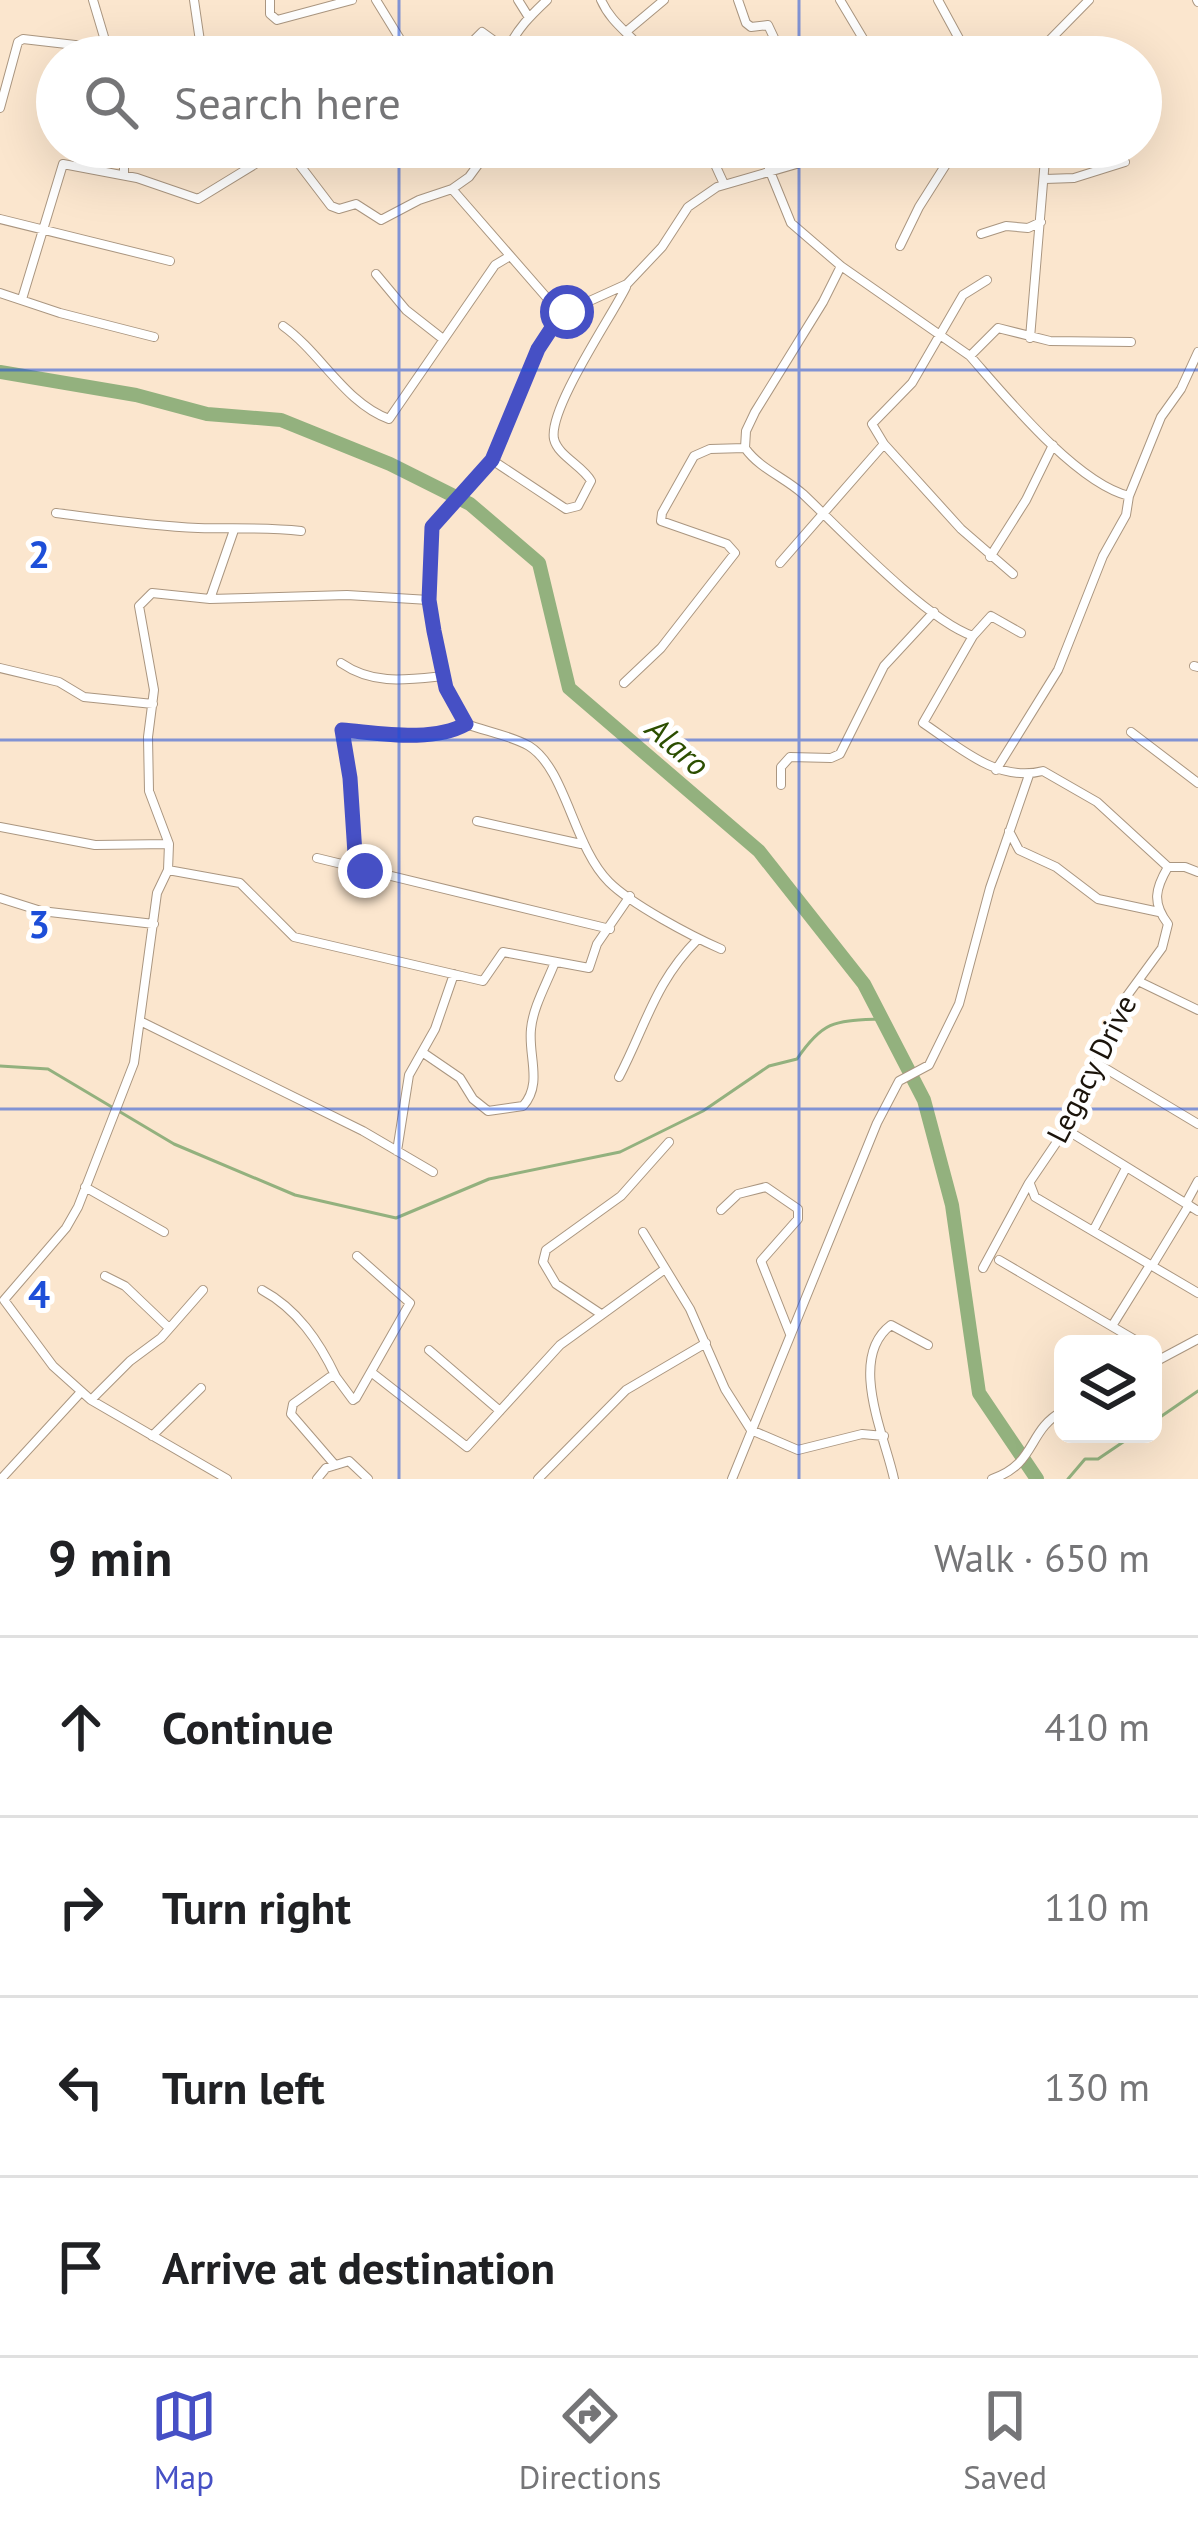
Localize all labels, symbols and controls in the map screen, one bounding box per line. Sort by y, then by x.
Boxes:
search box [36,36,1162,168]
icon: search [78,69,144,135]
text: Search here [174,73,401,131]
route start [540,285,594,339]
text: 2 [28,528,50,579]
water label: Alaro [636,705,719,785]
route end [338,844,392,898]
text: 3 [28,898,50,949]
street label: Legacy Drive [1037,988,1145,1149]
text: 4 [28,1268,50,1319]
map controls [1054,1335,1162,1443]
button: layers [1054,1335,1162,1443]
text: 9 min [48,1524,172,1590]
text: Walk · 650 m [934,1532,1150,1583]
icon: ahead [48,1694,114,1760]
text: Continue [162,1698,334,1756]
text: 410 m [1044,1701,1150,1752]
icon: right [48,1874,114,1940]
text: Turn right [162,1878,351,1936]
text: 110 m [1044,1881,1150,1932]
icon: left [48,2054,114,2120]
text: Turn left [162,2058,325,2116]
text: 130 m [1044,2061,1150,2112]
icon: arrive [48,2234,114,2300]
text: Arrive at destination [162,2238,555,2296]
tab: Map [151,2383,217,2498]
tab: Directions [519,2383,661,2498]
tab: Saved [963,2383,1047,2498]

